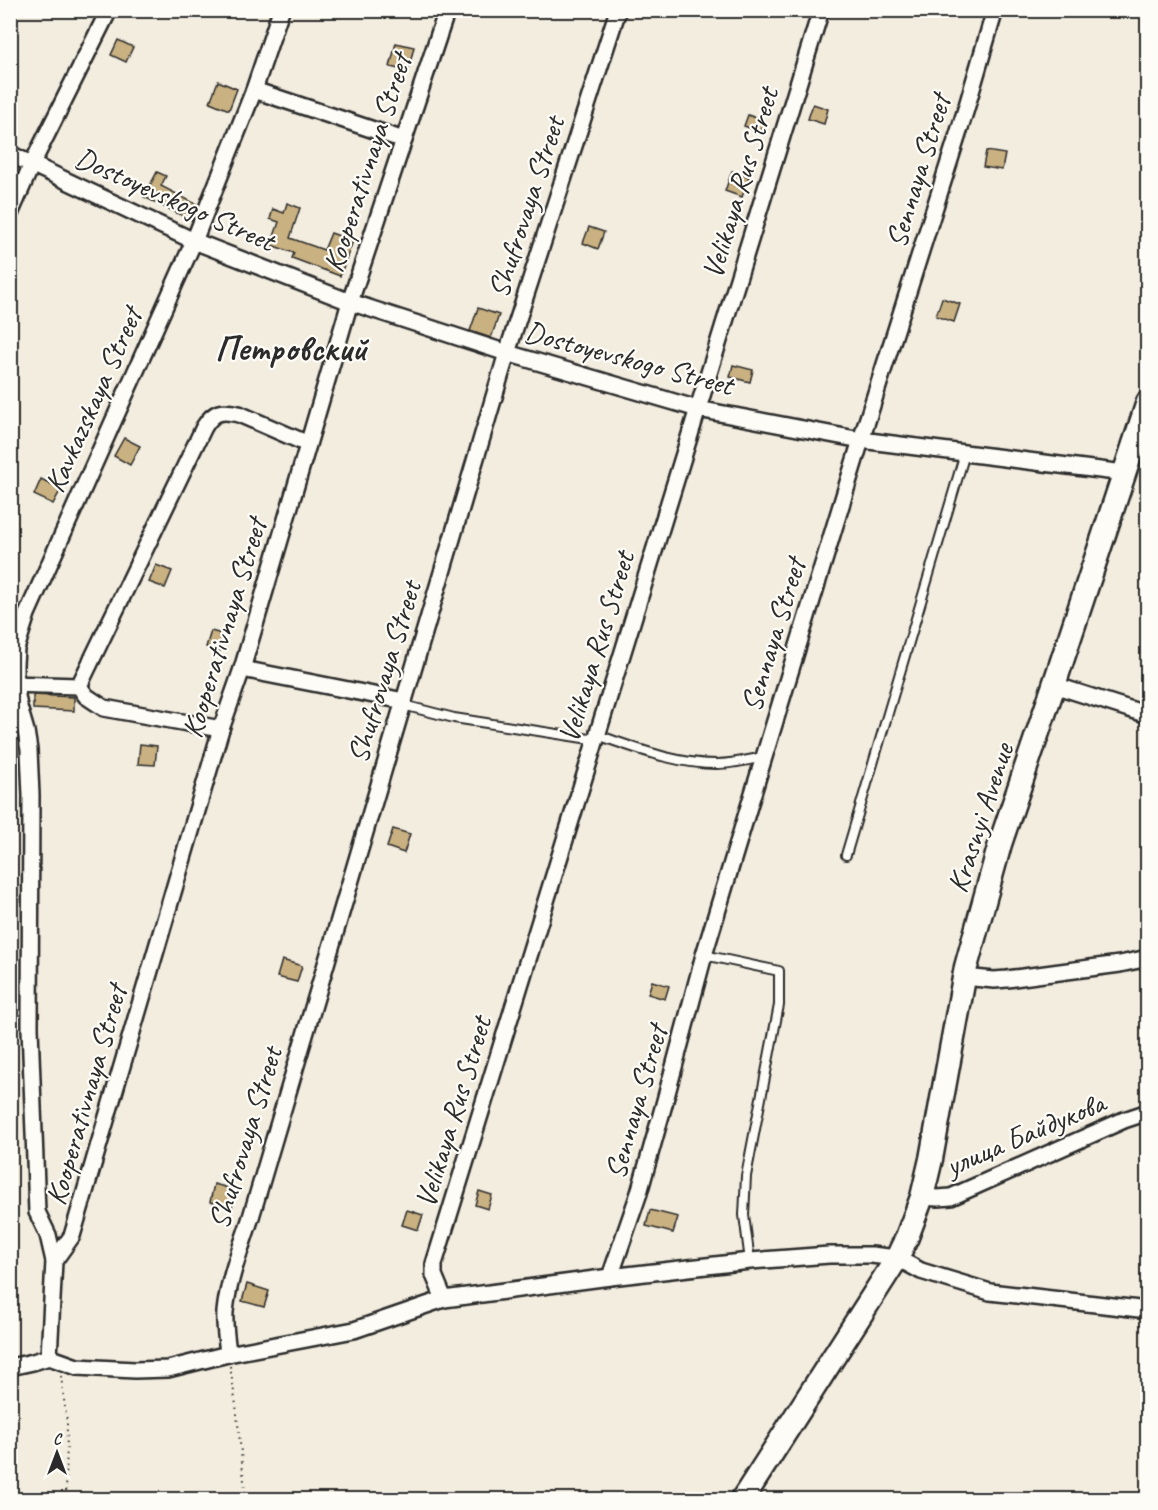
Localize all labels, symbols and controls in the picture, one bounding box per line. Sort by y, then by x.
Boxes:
street label: Kooperativnaya Street [314,45,421,277]
street label: Velikaya Rus Street [693,80,788,283]
street label: Sennaya Street [877,86,960,252]
street label: Shufrovaya Street [479,109,574,302]
street label: Dostoyevskogo Street [70,138,283,261]
street label: Kavkazskaya Street [35,298,152,498]
street label: Dostoyevskogo Street [521,312,740,405]
district label: Петровский [215,325,370,371]
street label: Kooperativnaya Street [173,510,277,742]
street label: Velikaya Rus Street [549,544,644,747]
street label: Sennaya Street [732,550,815,716]
street label: Shufrovaya Street [338,574,431,767]
street label: Krasnyi Avenue [938,736,1023,897]
street label: Kooperativnaya Street [36,977,137,1209]
street label: Velikaya Rus Street [406,1009,501,1212]
street label: Sennaya Street [596,1017,677,1183]
street label: Shufrovaya Street [199,1040,292,1233]
street label: улица Байдукова [938,1082,1113,1185]
north arrow [27,1423,87,1483]
text: С [53,1429,63,1449]

